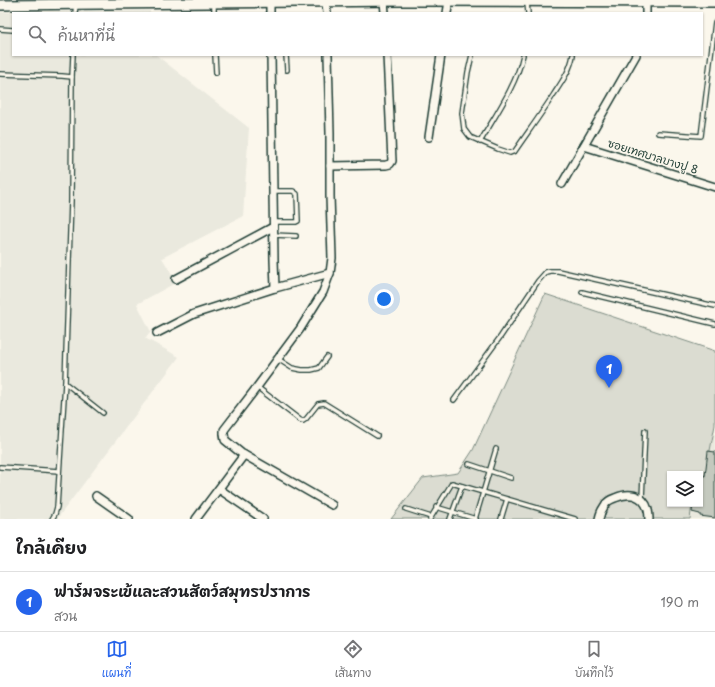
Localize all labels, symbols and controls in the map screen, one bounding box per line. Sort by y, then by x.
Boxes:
search box [12,12,703,56]
icon: search [26,23,48,45]
text: ค้นหาที่นี่ [58,23,115,46]
street label: ซอยเทศบาลบางปู 8 [605,134,700,179]
your location [374,289,394,309]
pin: 1 [596,355,622,388]
map controls [667,471,703,507]
button: layers [667,471,703,507]
text: ใกล้เคียง [16,534,87,560]
text: ฟาร์มจระเข้และสวนสัตว์สมุทรปราการ [54,579,311,602]
text: 1 [26,592,32,611]
text: 190 m [660,592,699,611]
text: สวน [54,606,77,625]
tab: แผนที่ [102,638,131,681]
tab: เส้นทาง [335,638,371,681]
tab: บันทึกไว้ [575,638,613,681]

